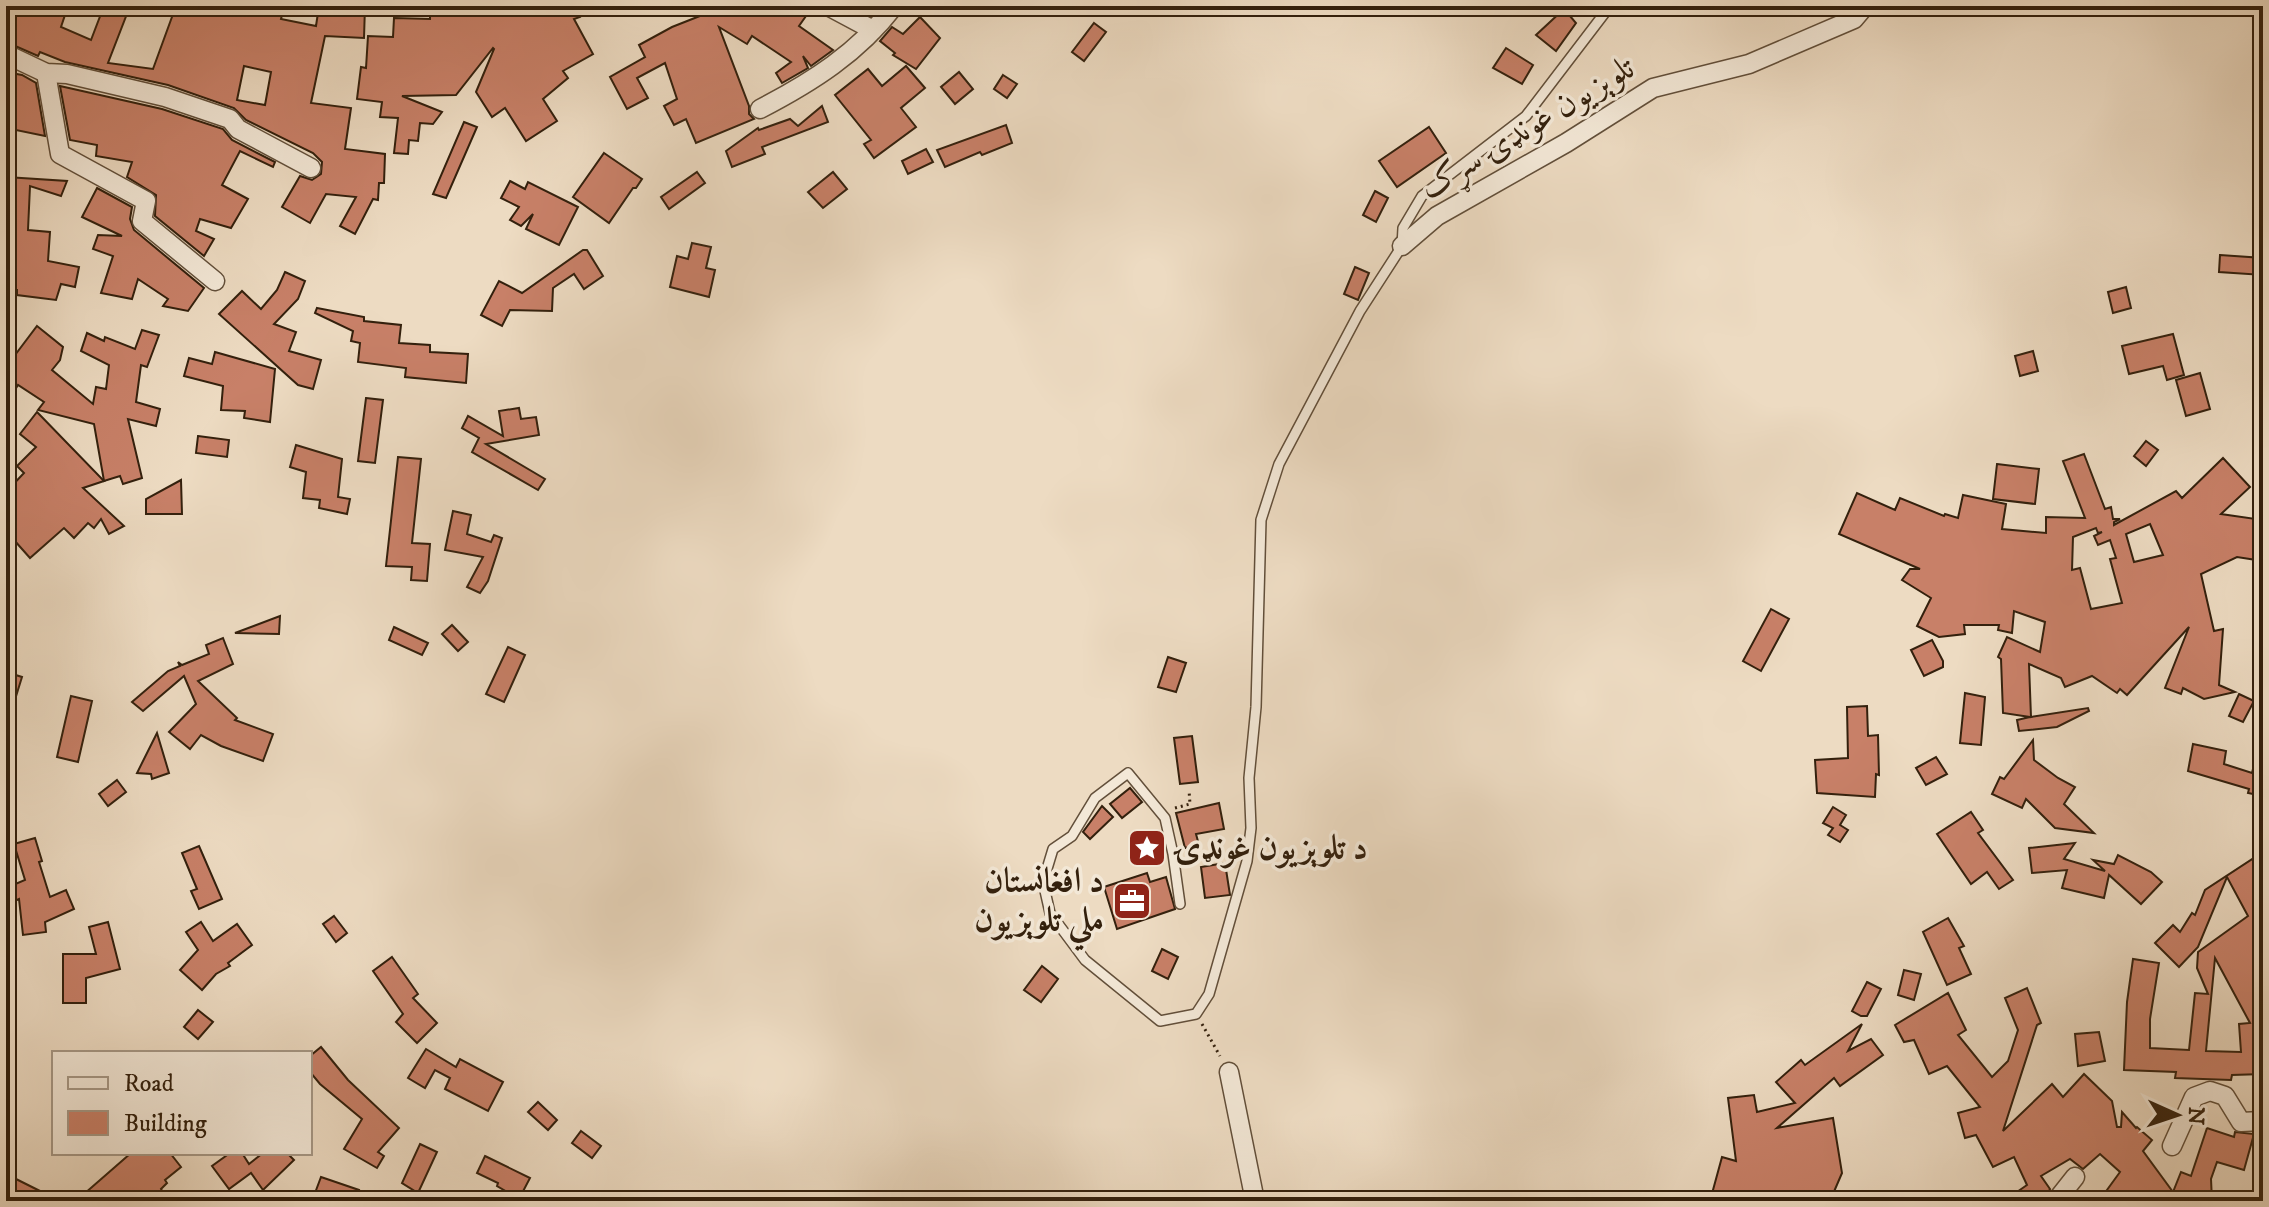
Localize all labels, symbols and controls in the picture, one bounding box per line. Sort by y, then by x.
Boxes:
street label: تلوېزيون غونډۍ سړک [1412,47,1645,212]
place icon: د تلوېزیون غونډۍ [1126,827,1168,869]
place label: د تلوېزیون غونډۍ [1173,827,1368,869]
place label: د افغانستان ملي تلوېزیون [974,860,1104,951]
office icon: د افغانستان ملي تلوېزیون [1111,880,1153,922]
legend [52,1051,312,1155]
text: Road [124,1069,174,1099]
north arrow [2137,1075,2217,1155]
text: N [2182,1106,2209,1126]
text: Building [124,1109,207,1139]

